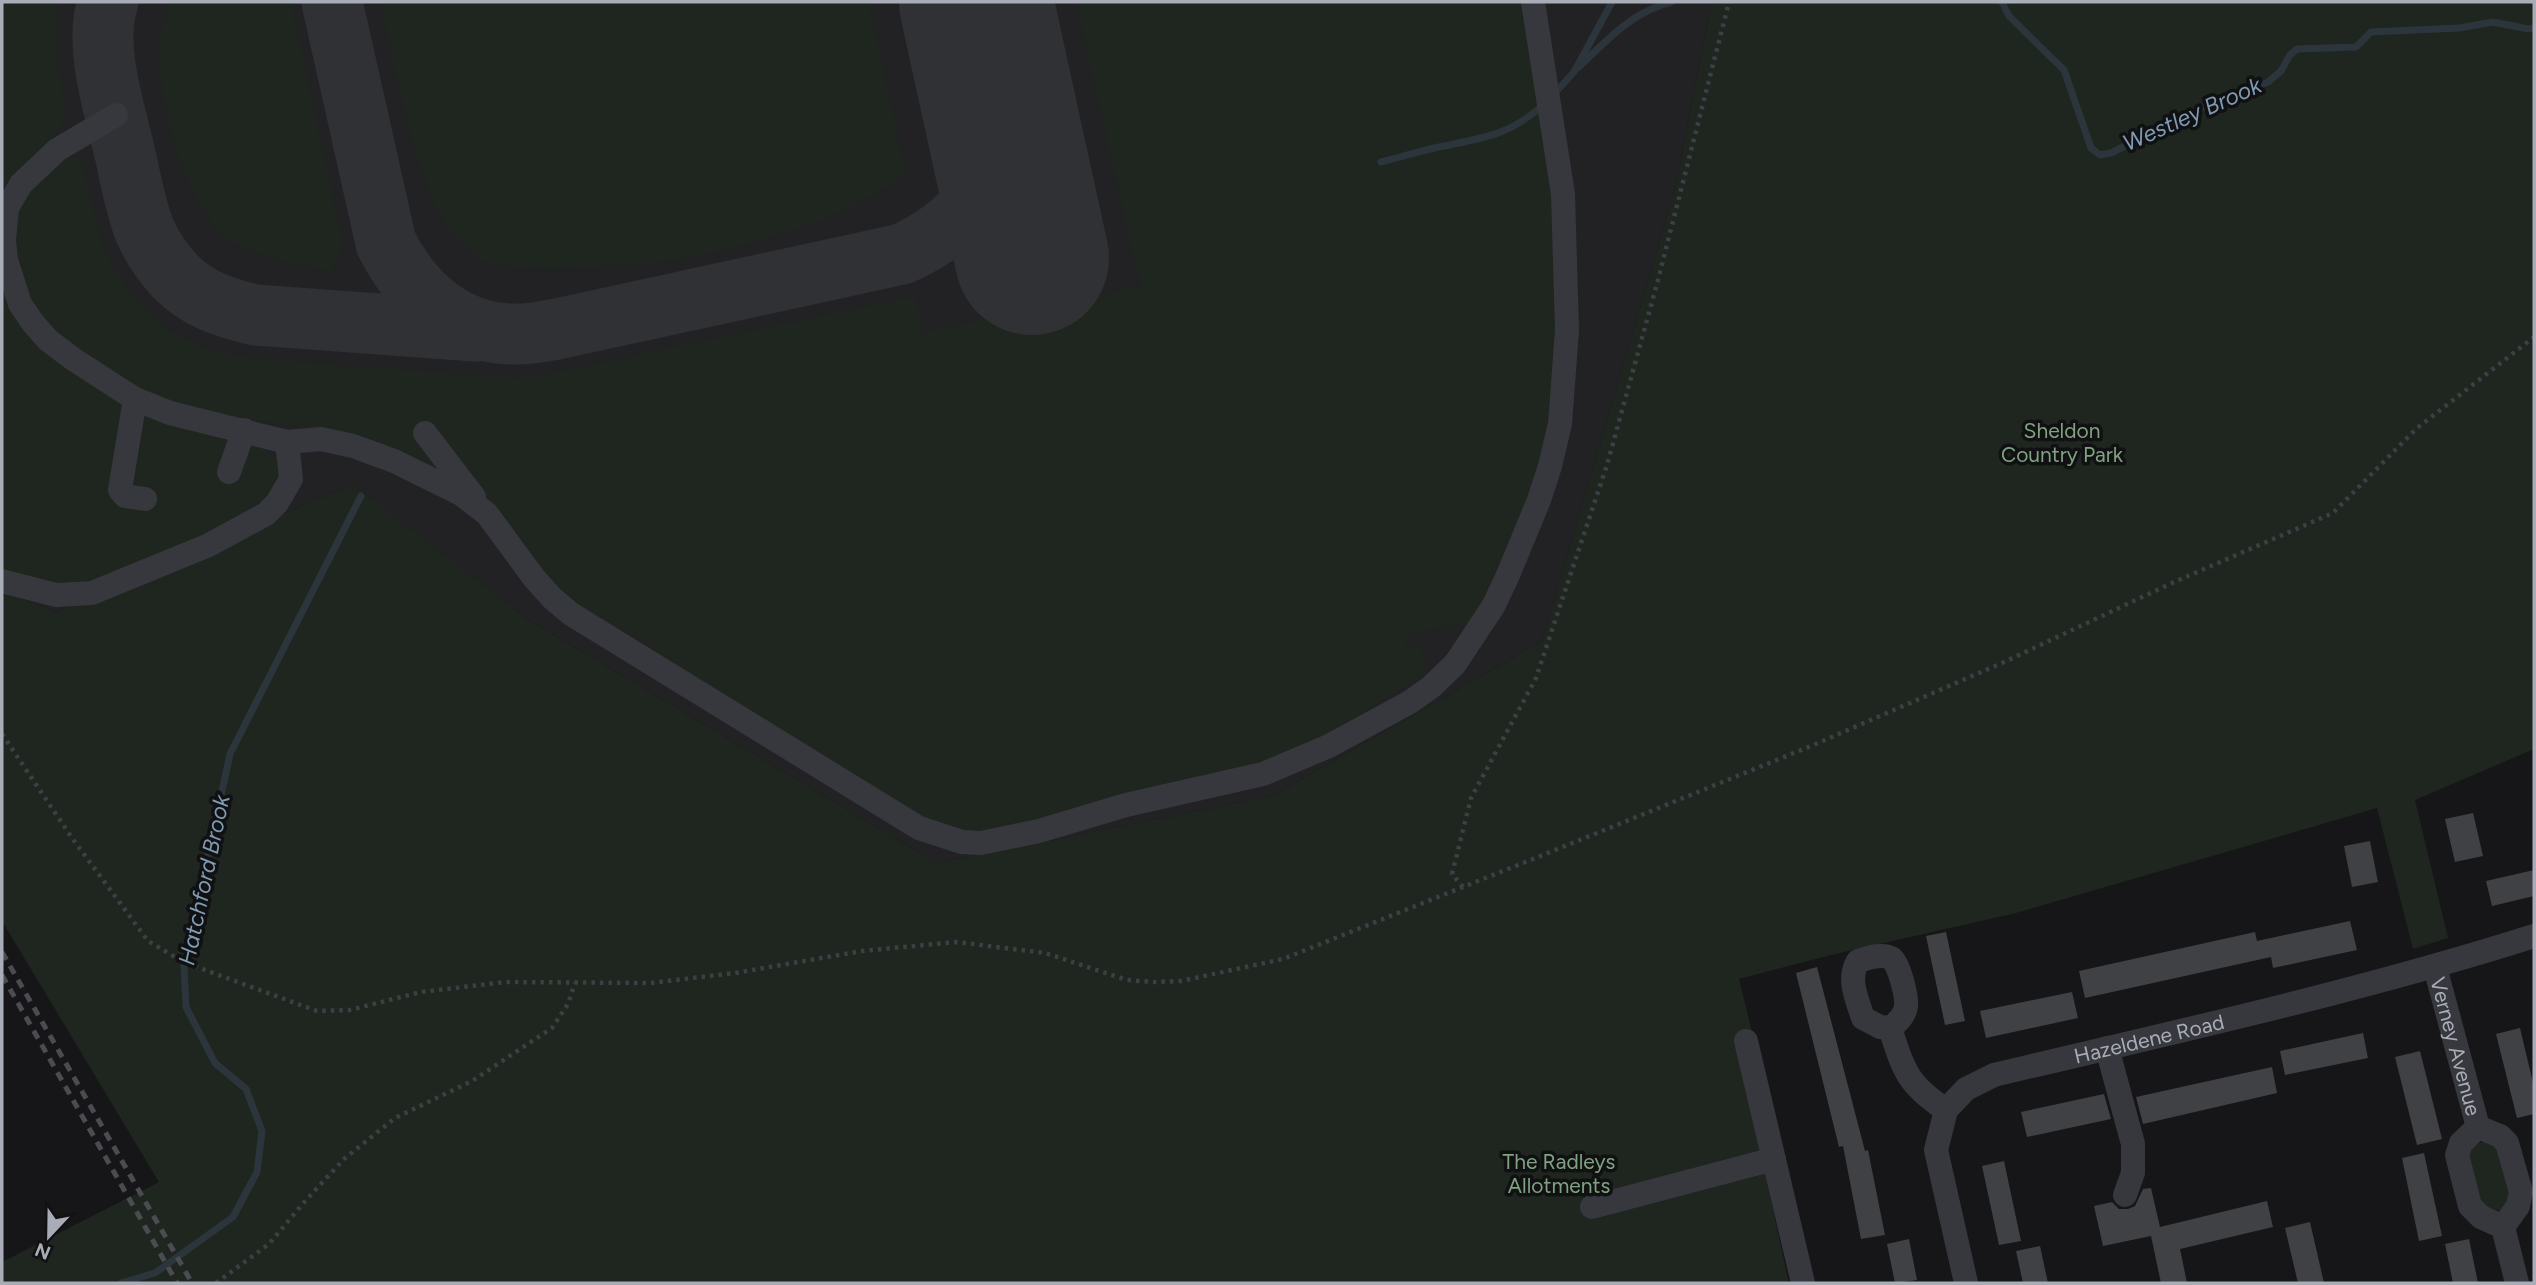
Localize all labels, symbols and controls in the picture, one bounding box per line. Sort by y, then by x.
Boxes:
water label: Westley Brook [2118,71,2266,157]
park label: Sheldon Country Park [2001,418,2124,467]
water label: Hatchford Brook [172,791,236,968]
street label: Verney Avenue [2426,974,2487,1118]
street label: Hazeldene Road [2071,1009,2226,1068]
park label: The Radleys Allotments [1503,1149,1615,1198]
north arrow [14,1201,84,1271]
text: N [32,1238,54,1265]

